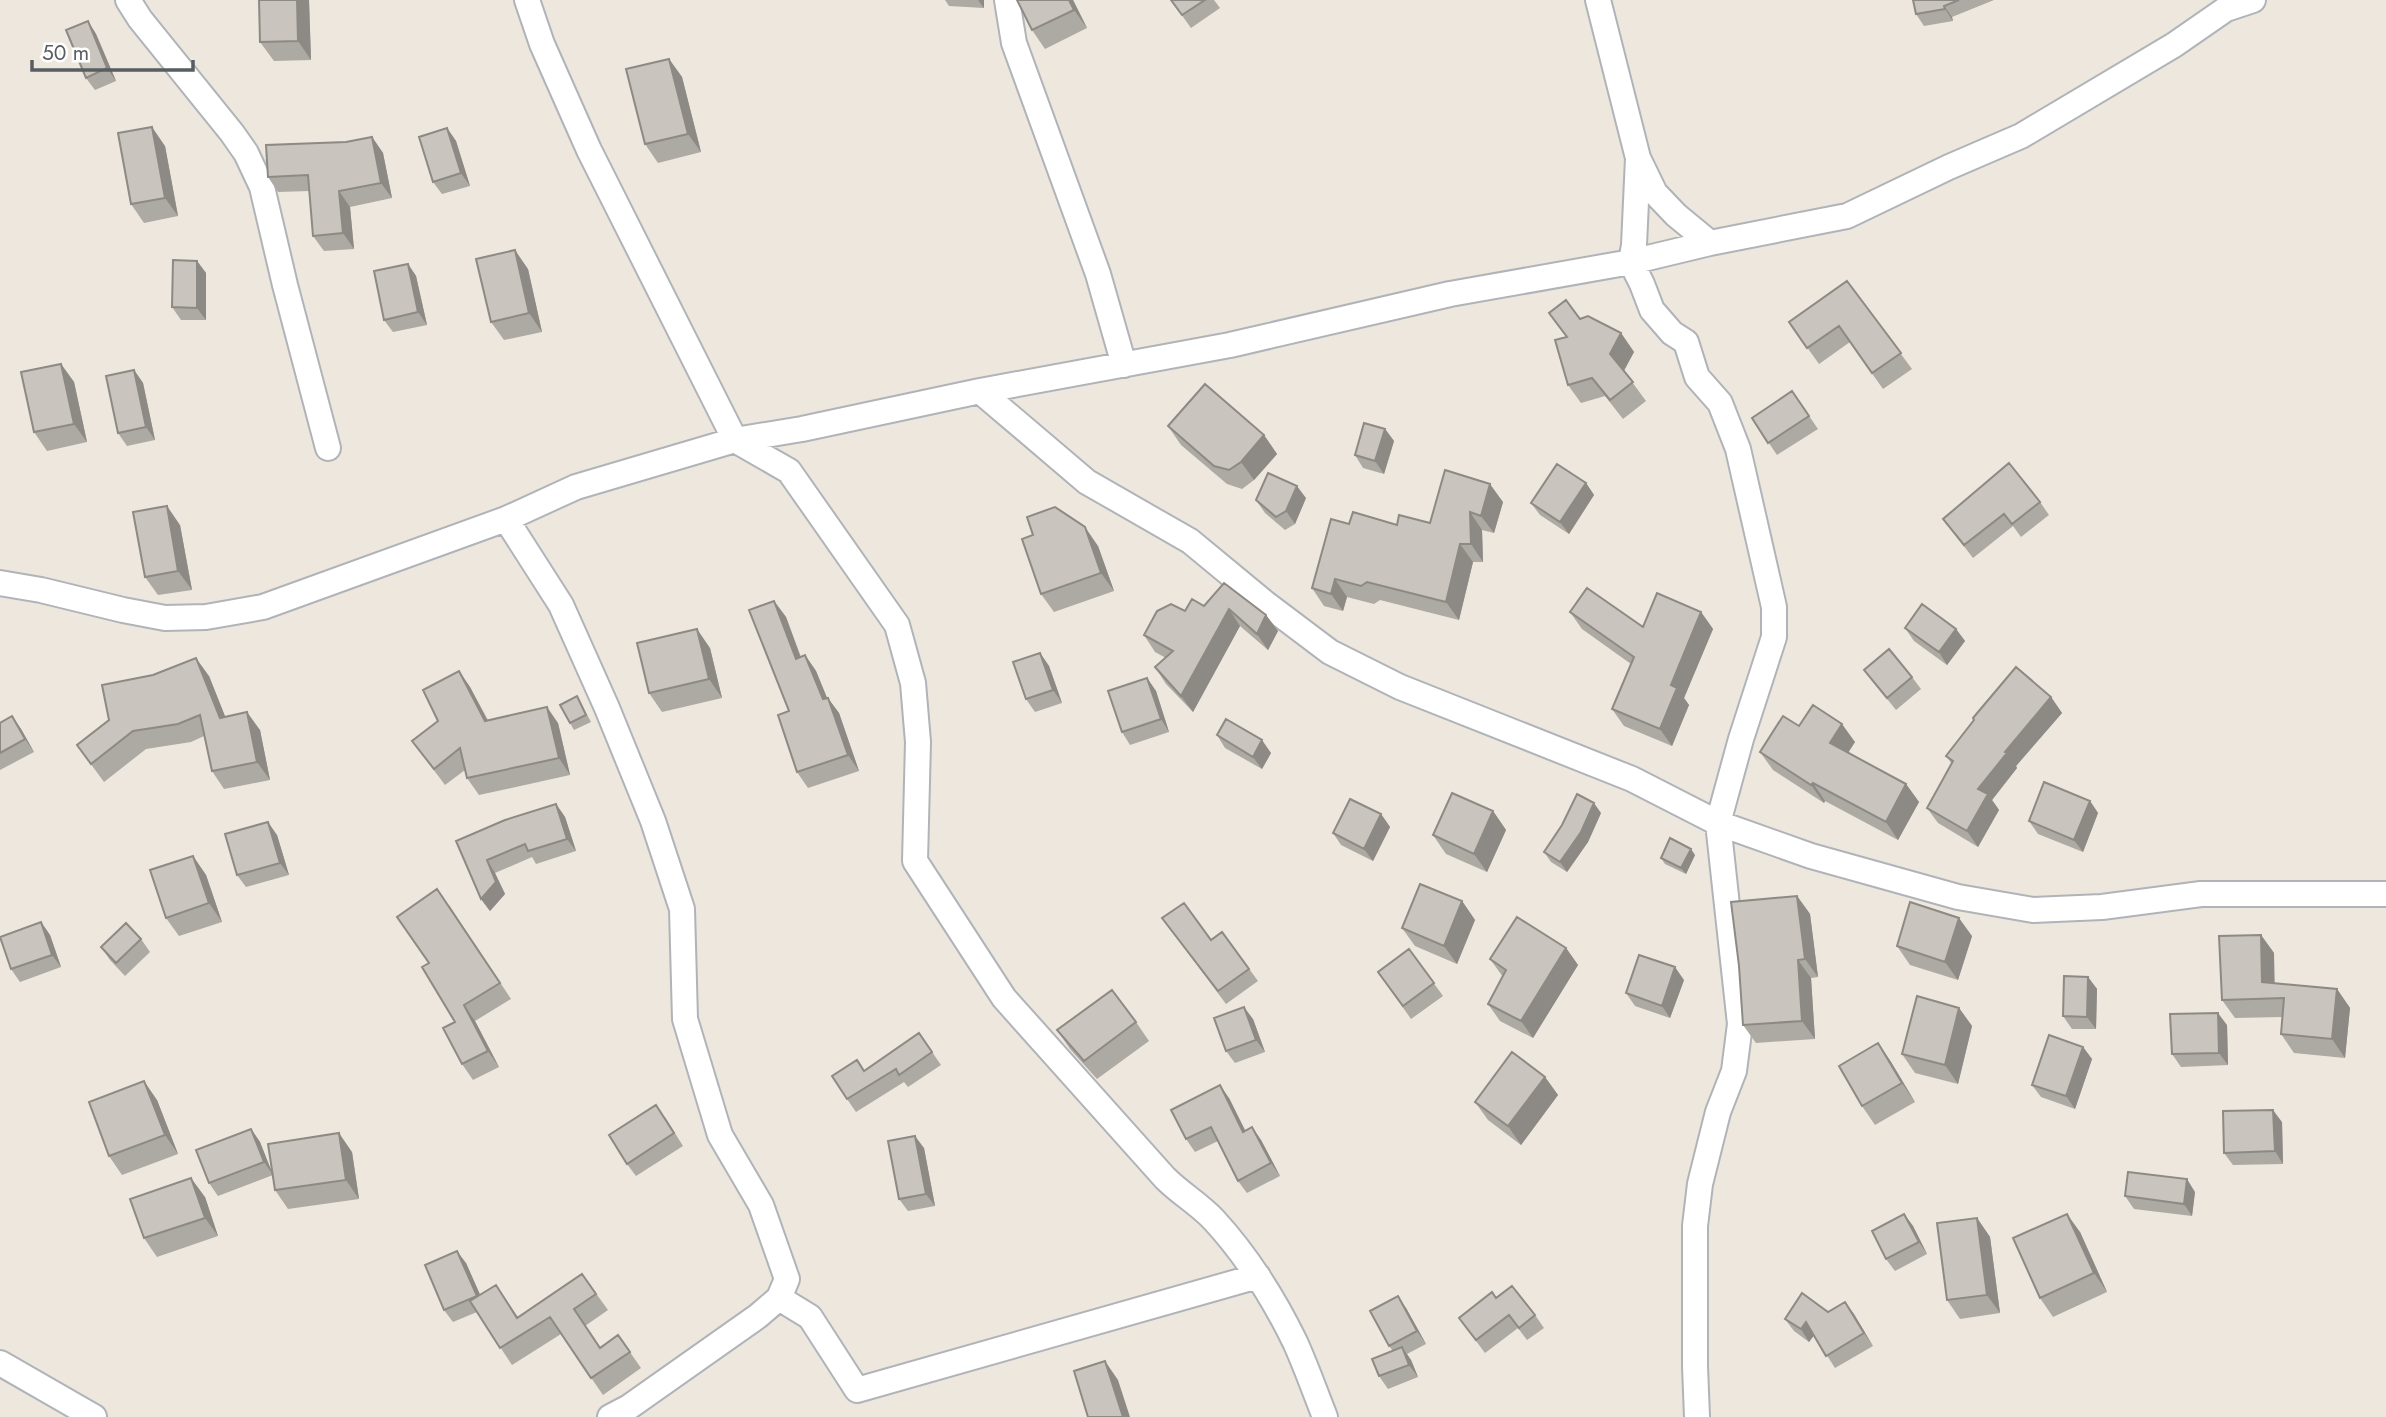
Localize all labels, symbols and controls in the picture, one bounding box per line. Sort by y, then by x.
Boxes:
scale bar [32,28,192,72]
text: 50 m [42,38,89,68]

